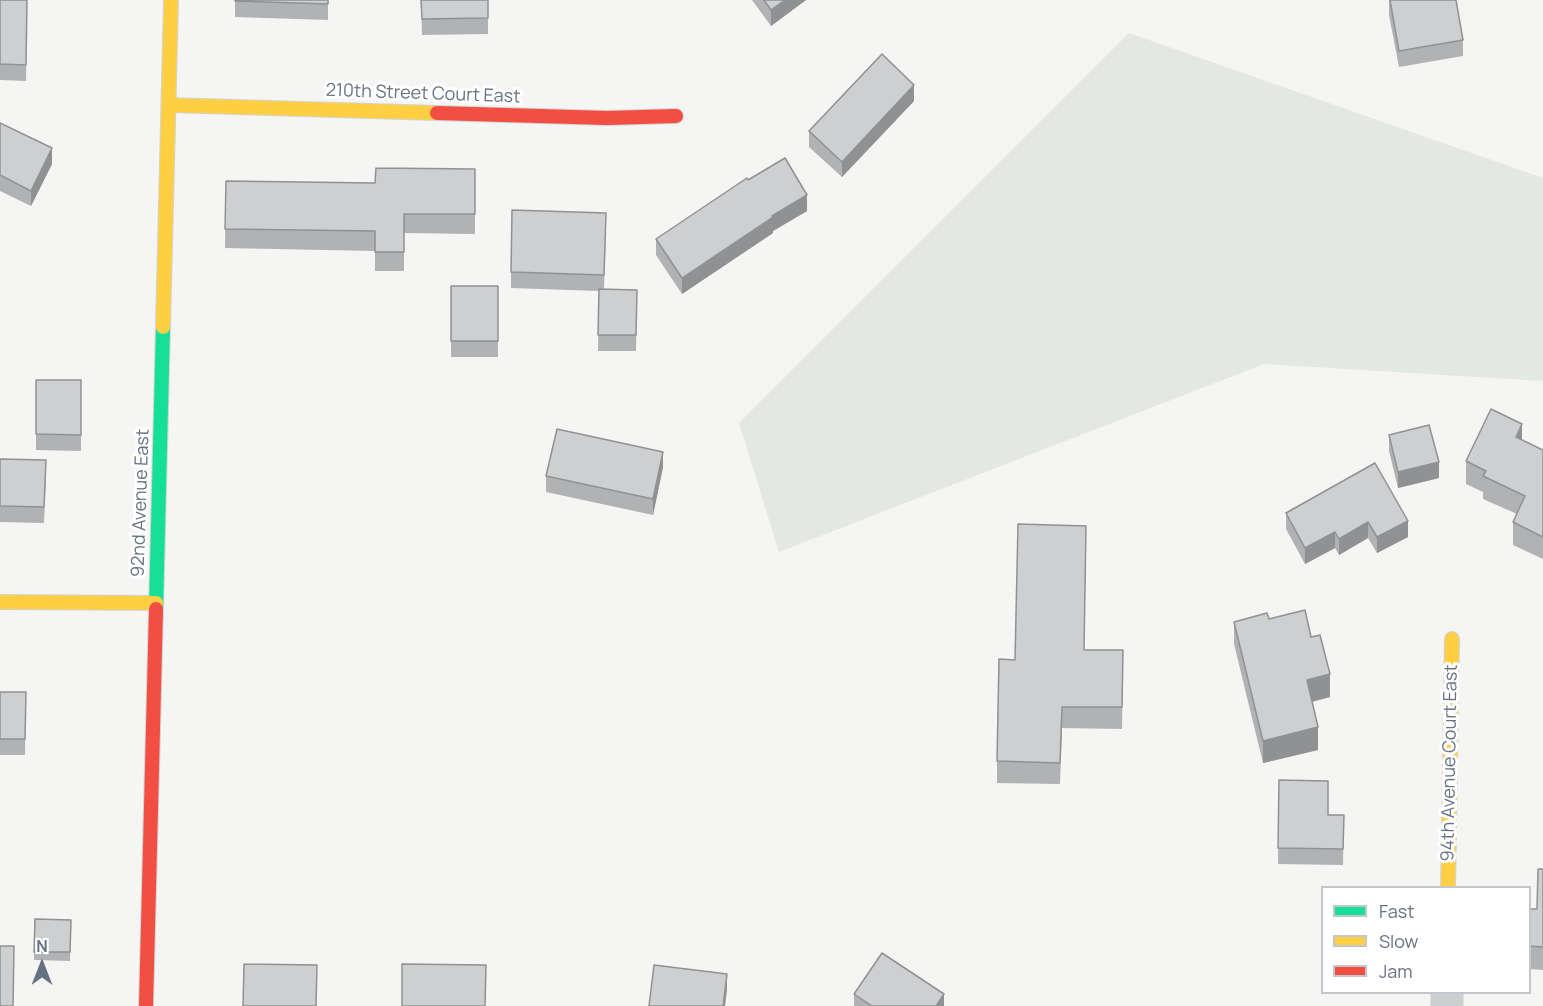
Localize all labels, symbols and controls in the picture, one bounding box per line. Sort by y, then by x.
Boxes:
street label: 210th Street Court East [325,80,521,108]
street label: 92nd Avenue East [128,428,154,578]
street label: 94th Avenue Court East [1437,664,1463,862]
legend [1321,886,1531,994]
text: Fast [1379,899,1414,923]
text: Slow [1379,929,1418,953]
north arrow [12,934,72,994]
text: N [36,935,48,957]
text: Jam [1379,959,1413,983]

